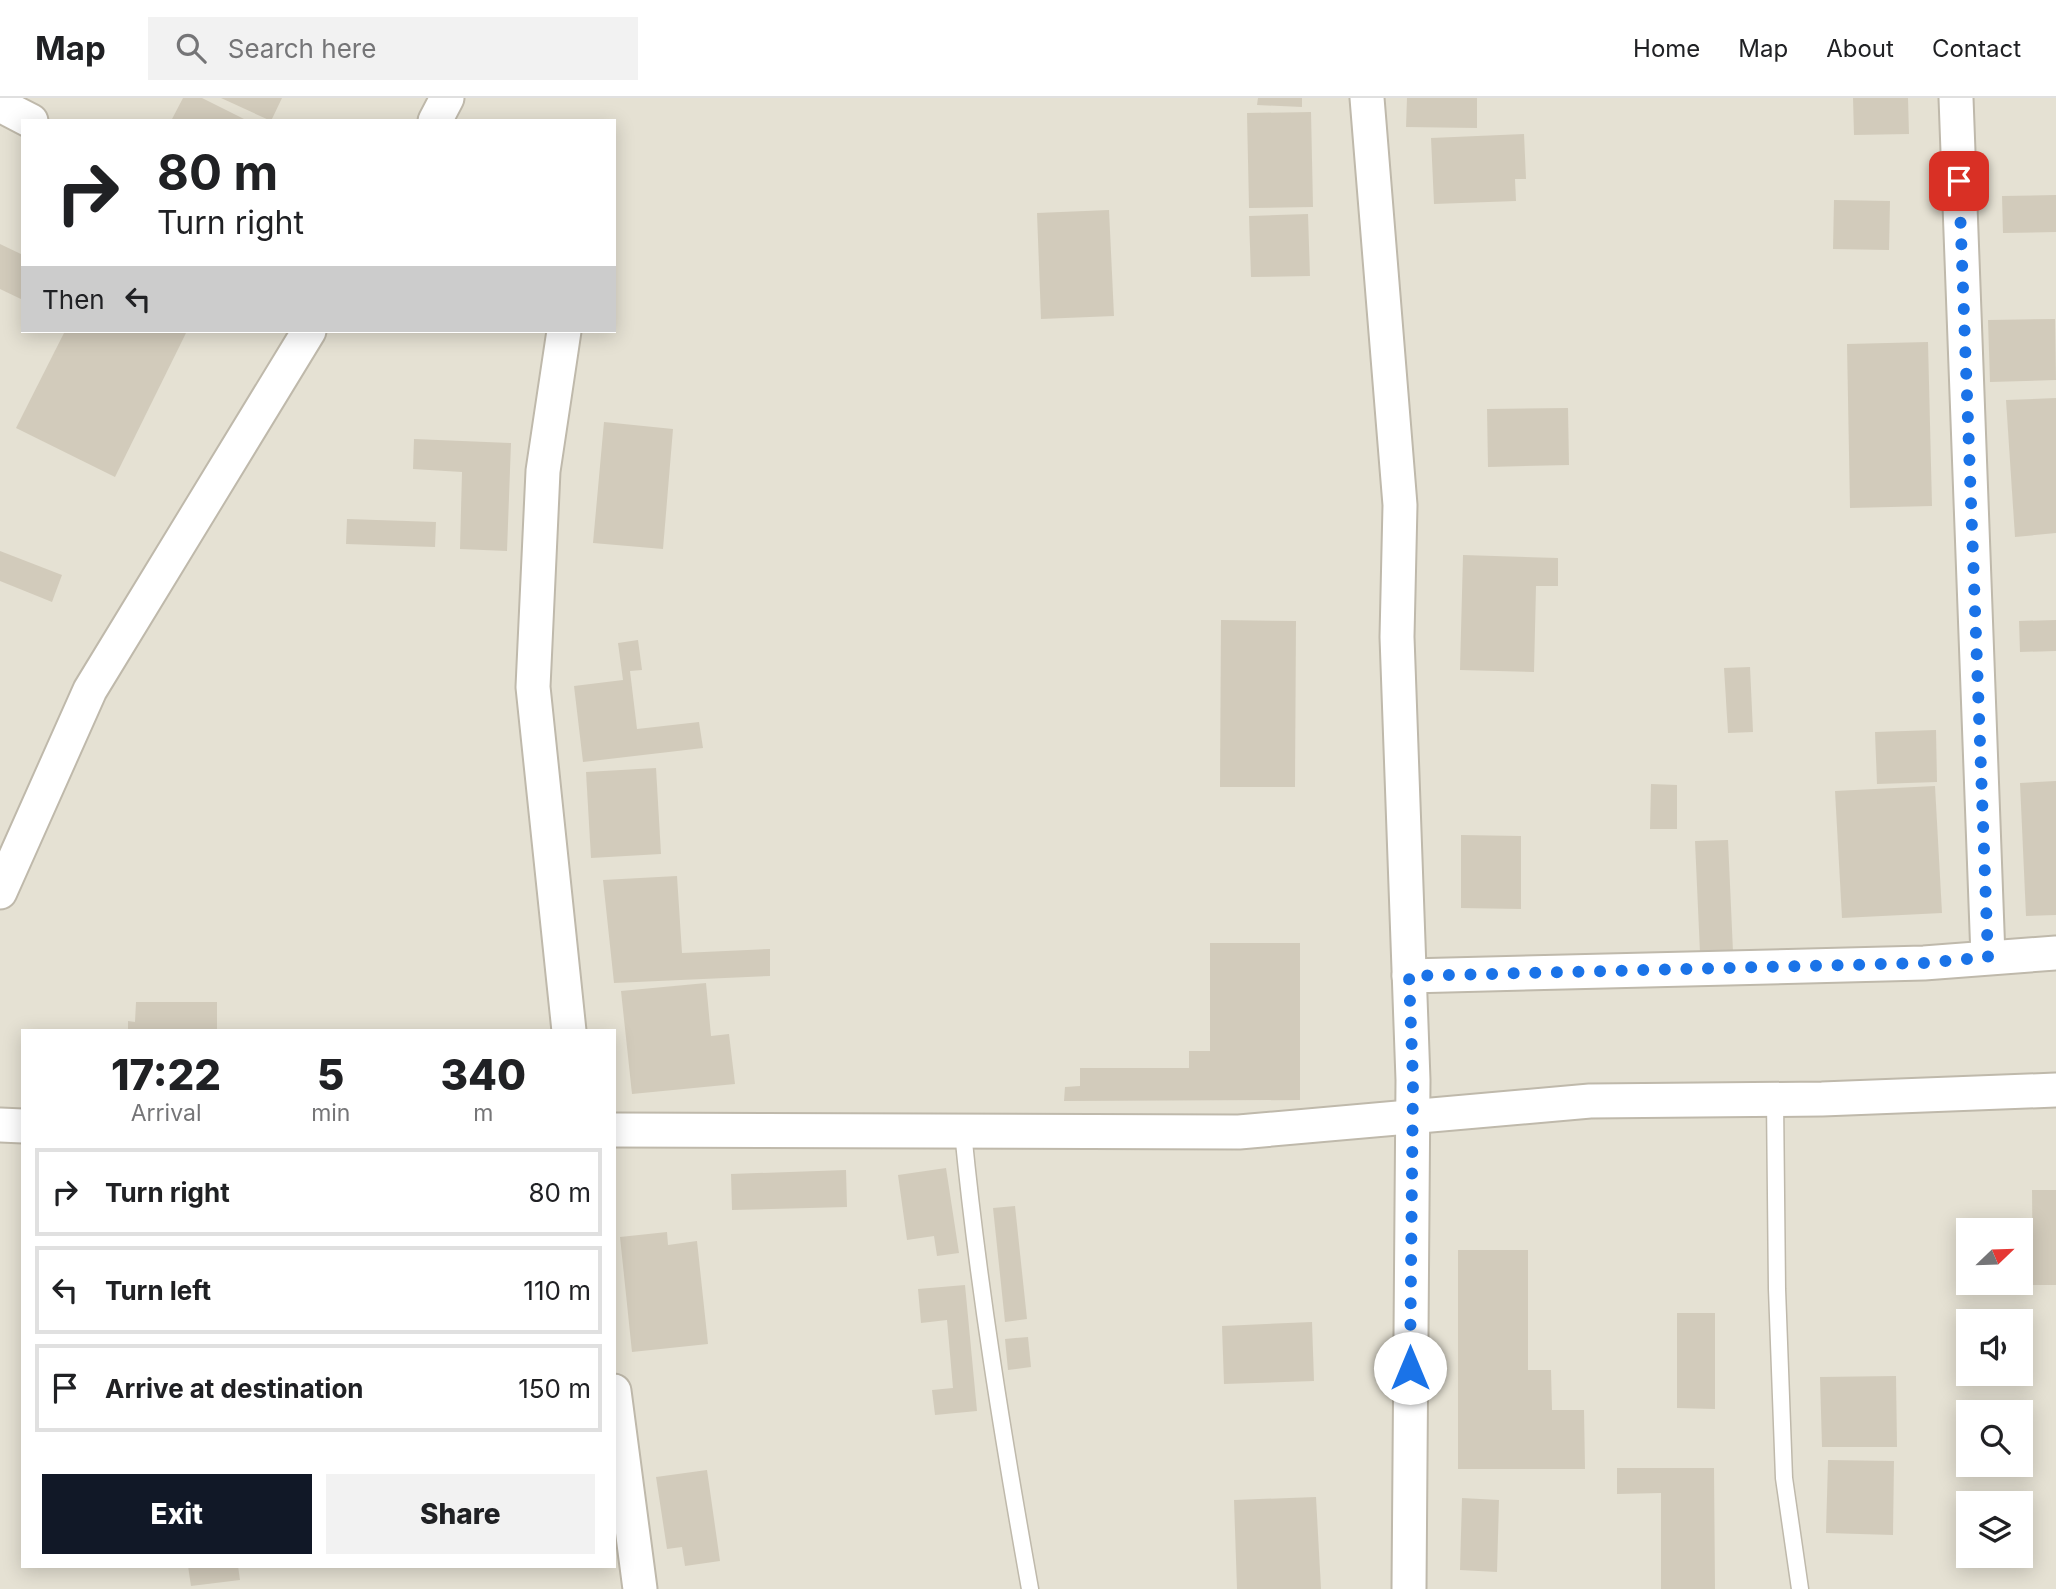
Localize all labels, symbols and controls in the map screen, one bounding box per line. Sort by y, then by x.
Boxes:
search box [148,17,638,80]
text: Map [35,28,106,68]
icon: search [172,29,210,67]
text: Search here [228,33,376,64]
text: Home [1633,34,1700,63]
text: Map [1738,34,1788,63]
text: About [1826,34,1894,63]
text: Contact [1932,34,2021,63]
text: 80 m [157,143,278,202]
icon: right [42,147,133,238]
pin [1929,151,1989,211]
icon: arrive [1940,162,1978,200]
text: Turn right [157,203,304,242]
icon: left [119,280,157,318]
text: Then [42,284,105,315]
text: 17:22 [111,1049,221,1100]
text: 5 [317,1049,344,1100]
text: 340 [440,1049,526,1100]
text: Arrival [131,1099,201,1127]
text: min [311,1099,350,1127]
text: m [473,1099,493,1127]
icon: right [46,1173,84,1211]
text: Turn right [105,1177,230,1208]
text: 80 m [528,1177,591,1208]
north arrow [1956,1218,2034,1295]
map controls [1956,1218,2033,1568]
icon: left [46,1271,84,1309]
text: Turn left [105,1275,211,1306]
text: 110 m [523,1275,591,1306]
button: sound [1956,1309,2033,1386]
position arrow [1373,1331,1447,1405]
icon: arrive [46,1369,84,1407]
text: Arrive at destination [105,1373,364,1404]
text: 150 m [518,1373,591,1404]
button: search [1956,1400,2033,1477]
button: Exit [42,1474,312,1554]
button: Share [326,1474,595,1554]
button: layers [1956,1491,2033,1568]

